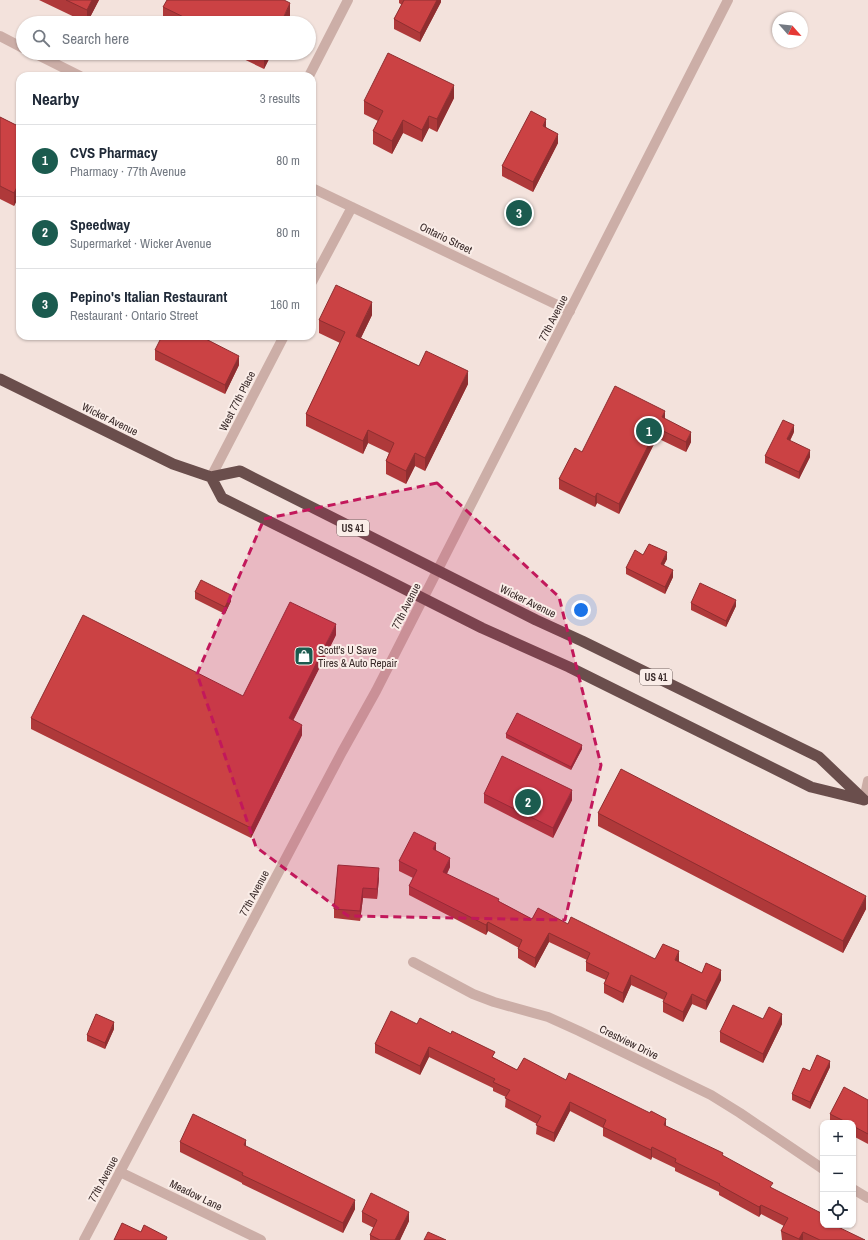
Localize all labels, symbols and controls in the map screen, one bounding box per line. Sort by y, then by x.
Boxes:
north arrow [772,12,808,48]
search box [16,16,316,60]
icon: search [30,27,52,49]
text: Search here [62,28,129,49]
text: Nearby [32,87,79,110]
text: 3 results [260,90,300,107]
text: CVS Pharmacy [70,142,158,163]
text: 1 [42,152,48,169]
text: 80 m [276,152,300,169]
text: Pharmacy · 77th Avenue [70,163,186,180]
pin: 3 [506,198,532,228]
text: Speedway [70,214,130,235]
street label: Ontario Street [417,219,475,257]
text: 2 [42,224,48,241]
text: 80 m [276,224,300,241]
text: Supermarket · Wicker Avenue [70,235,211,252]
text: Pepino's Italian Restaurant [70,286,227,307]
street label: 77th Avenue [535,293,571,343]
text: 3 [42,296,48,313]
text: 160 m [270,296,300,313]
text: Restaurant · Ontario Street [70,307,198,324]
street label: West 77th Place [216,369,258,433]
street label: Wicker Avenue [80,399,140,439]
pin: 1 [636,416,662,446]
road number: US 41 [337,520,369,536]
street label: 77th Avenue [388,581,424,631]
street label: Wicker Avenue [498,581,558,621]
your location [571,600,591,620]
place label: Scott's U Save Tires & Auto Repair [318,643,397,670]
shop icon: Scott's U Save Tires & Auto Repair [293,645,315,667]
road number: US 41 [640,669,672,685]
pin: 2 [515,787,541,817]
street label: 77th Avenue [236,868,272,918]
street label: Crestview Drive [597,1022,661,1062]
map controls [820,1120,856,1228]
button: + [820,1120,856,1156]
street label: 77th Avenue [85,1154,121,1204]
button: − [820,1156,856,1192]
street label: Meadow Lane [167,1176,225,1214]
button: locate [820,1192,856,1228]

